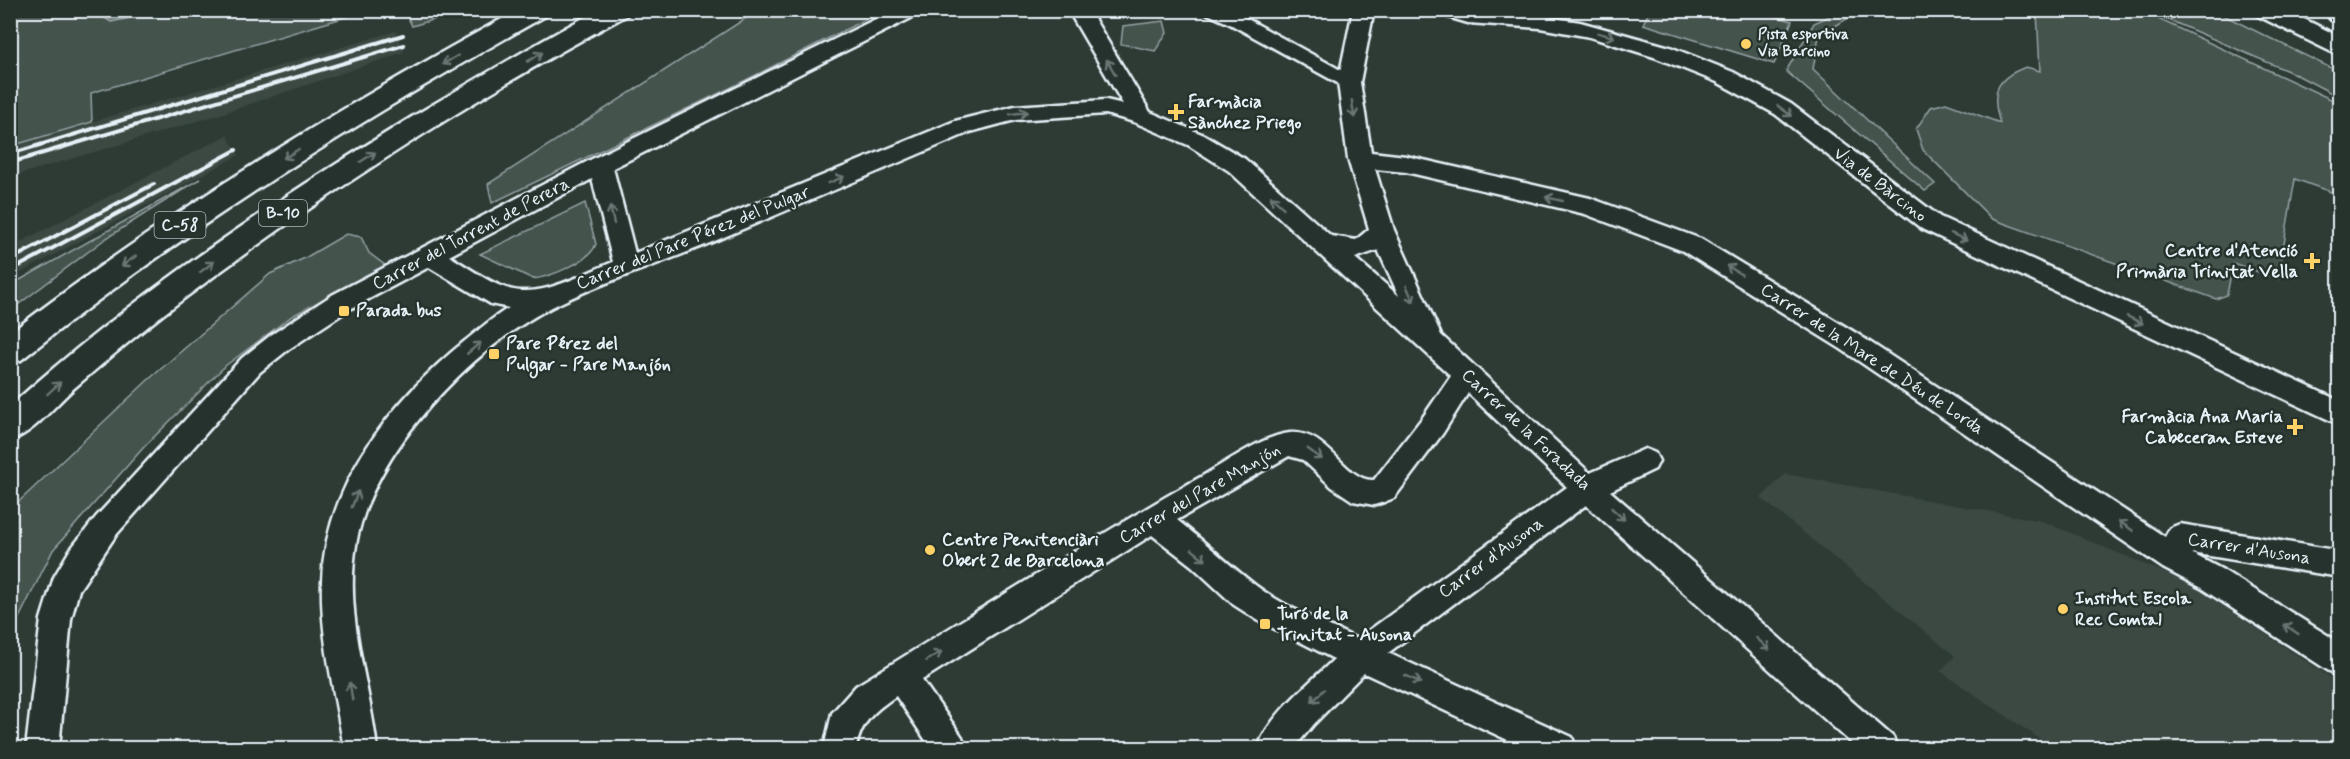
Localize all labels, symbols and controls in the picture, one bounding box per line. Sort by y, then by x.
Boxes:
place label: Pista esportiva Via Barcino [1758,25,1849,62]
one-way arrow [1596,30,1615,41]
marker: Pista esportiva Via Barcino [1739,37,1753,51]
one-way arrow [526,50,543,62]
one-way arrow [442,54,459,66]
one-way arrow [1105,59,1117,76]
place label: Farmàcia Sànchez Priego [1188,90,1302,135]
one-way arrow [1348,99,1359,119]
marker: Farmàcia Sànchez Priego [1169,105,1183,119]
one-way arrow [1776,105,1792,117]
one-way arrow [1008,107,1028,118]
street label: Via de Bàrcino [1828,142,1932,228]
one-way arrow [283,147,300,160]
one-way arrow [359,151,376,163]
street label: Carrer del Torrent de Perera [368,172,574,296]
one-way arrow [826,174,845,185]
street label: Carrer del Pare Pérez del Pulgar [573,180,814,296]
one-way arrow [1544,193,1564,204]
one-way arrow [1270,195,1285,209]
road number: B-10 [259,200,307,226]
one-way arrow [605,206,617,225]
road number: C-58 [154,212,206,238]
one-way arrow [1950,231,1968,243]
place label: Centre d'Atenció Primària Trinitat Vella [2116,239,2298,284]
marker: Centre d'Atenció Primària Trinitat Vella [2303,252,2321,270]
one-way arrow [121,255,137,267]
one-way arrow [199,261,215,274]
one-way arrow [1726,264,1743,276]
street label: Carrer de la Mare de Déu de Lorda [1756,278,1988,440]
one-way arrow [1405,285,1416,303]
place label: Parada bus [356,299,442,323]
marker: Parada bus [337,304,351,318]
one-way arrow [2126,315,2144,326]
place label: Pare Pérez del Pulgar - Pare Manjón [506,332,671,379]
one-way arrow [466,341,482,354]
marker: Pare Pérez del Pulgar - Pare Manjón [487,347,501,361]
street label: Carrer de la Foradada [1456,364,1596,496]
one-way arrow [46,381,61,395]
place label: Farmàcia Ana Maria Cabeceran Esteve [2121,405,2283,450]
marker: Farmàcia Ana Maria Cabeceran Esteve [2288,420,2302,434]
street label: Carrer del Pare Manjón [1115,438,1285,550]
one-way arrow [1307,448,1323,460]
one-way arrow [350,491,361,509]
one-way arrow [1610,507,1625,521]
street label: Carrer d'Ausona [1434,512,1548,604]
one-way arrow [2118,520,2134,532]
street label: Carrer d'Ausona [2186,527,2312,571]
place label: Centre Penitenciàri Obert 2 de Barcelona [942,528,1105,573]
marker: Centre Penitenciàri Obert 2 de Barcelona [923,543,937,557]
one-way arrow [1191,548,1207,561]
place label: Institut Escola Rec Comtal [2075,587,2192,632]
place label: Turó de la Trinitat - Ausona [1277,602,1412,647]
marker: Institut Escola Rec Comtal [2056,602,2070,616]
marker: Turó de la Trinitat - Ausona [1258,617,1272,631]
one-way arrow [2283,623,2299,635]
one-way arrow [1756,637,1771,651]
one-way arrow [925,649,942,661]
one-way arrow [1404,674,1422,686]
one-way arrow [346,681,357,701]
one-way arrow [1311,689,1326,704]

